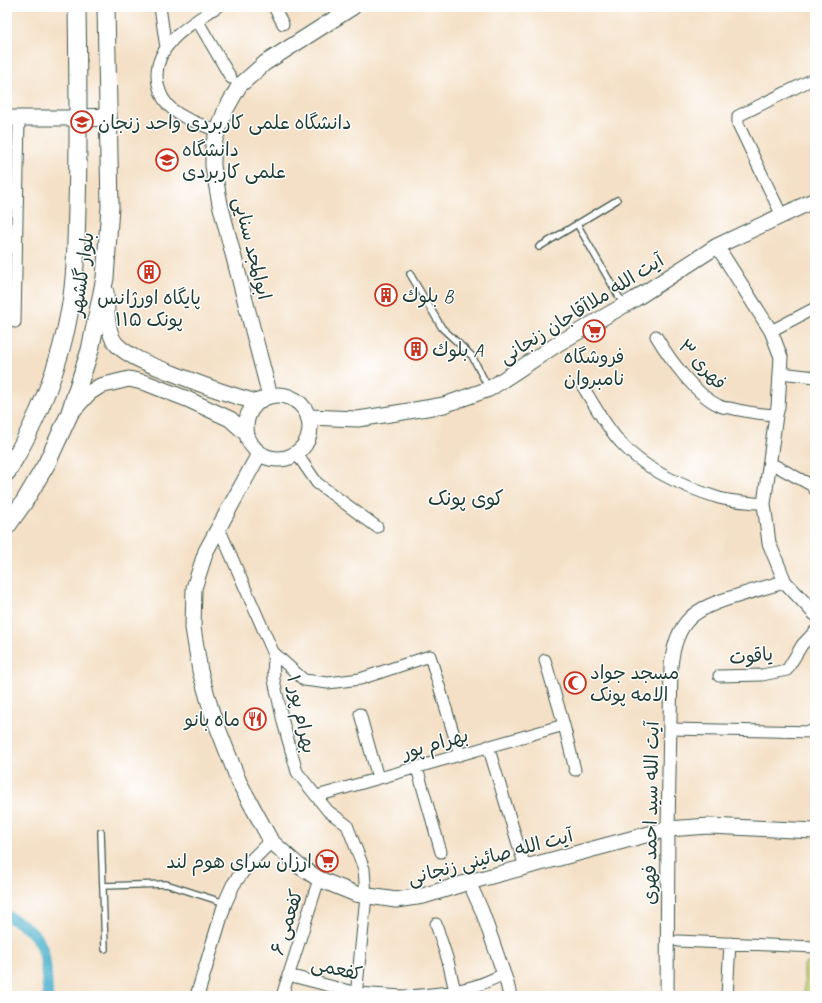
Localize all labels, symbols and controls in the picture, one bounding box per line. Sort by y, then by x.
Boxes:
school or university icon: دانشگاه علمی کاربردی واحد زنجان [69,109,95,135]
place label: دانشگاه علمی کاربردی واحد زنجان [98,111,351,135]
place label: دانشگاه علمی کاربردی [182,138,286,184]
school or university icon: دانشگاه علمی کاربردی [154,147,180,173]
street label: ابوالمجد سنایی [228,194,276,302]
street label: بلوار گلشهر [64,230,100,320]
street label: آیت الله ملاآقاجان زنجانی [495,248,669,369]
building icon: پایگاه اورژانس ۱۱۵ پونک [136,259,162,285]
building icon: بلوك B [373,282,399,308]
place label: بلوك B [402,284,454,308]
place label: پایگاه اورژانس ۱۱۵ پونک [97,286,201,332]
supermarket icon: فروشگاه نامبروان [581,318,607,344]
street label: فهری ۳ [673,334,732,395]
building icon: بلوك A [403,336,429,362]
place label: بلوك A [432,338,484,362]
place label: فروشگاه نامبروان [564,345,624,391]
district label: کوی پونک [428,486,504,511]
street label: یاقوت [728,642,774,670]
place label: مسجد جواد الامه پونک [590,661,679,707]
mosque icon: مسجد جواد الامه پونک [562,670,588,696]
street label: بهرام پور ۱ [279,673,321,756]
restaurant icon: ماه بانو [242,706,268,732]
place label: ماه بانو [183,708,240,732]
street label: آیت الله سید احمد فهری [637,720,665,905]
street label: بهرام پور [397,723,472,767]
street label: آیت الله صائینی زنجانی [405,823,577,891]
supermarket icon: ارزان سرای هوم لند [314,848,340,874]
place label: ارزان سرای هوم لند [166,850,312,876]
street label: کفعمی ۶ [265,886,309,958]
street label: کفعمی [309,951,365,986]

